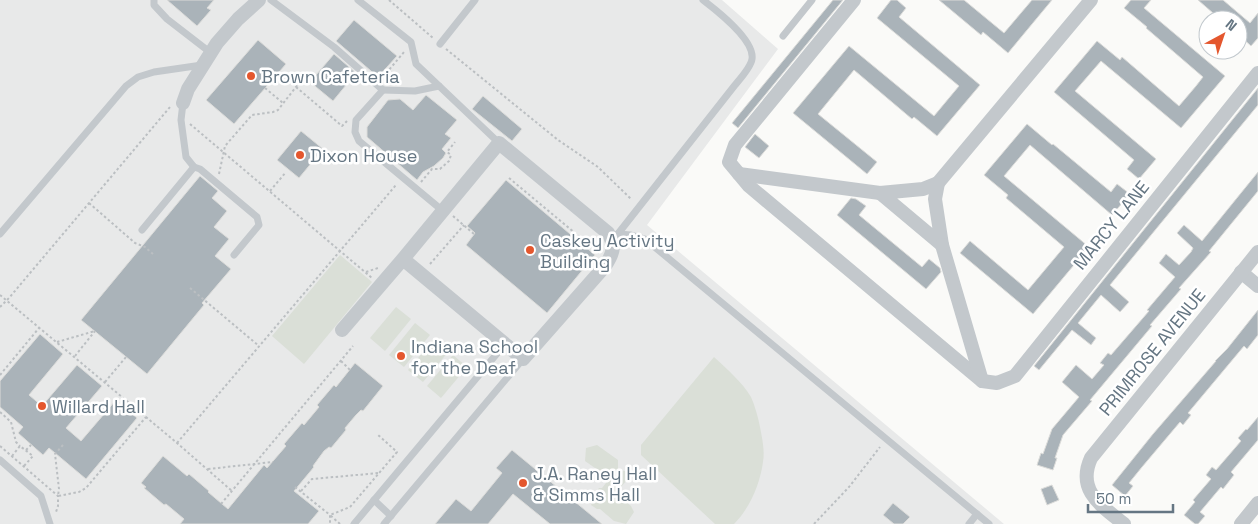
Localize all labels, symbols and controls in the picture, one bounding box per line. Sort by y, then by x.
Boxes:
north arrow [1198,10,1248,60]
text: N [1222,15,1241,35]
place label: Brown Cafeteria [261,65,400,88]
marker: Brown Cafeteria [245,70,257,82]
place label: Dixon House [310,144,417,167]
marker: Dixon House [294,149,306,161]
street label: MARCY LANE [1068,176,1154,274]
place label: Caskey Activity Building [540,229,674,273]
marker: Caskey Activity Building [524,244,536,256]
street label: PRIMROSE AVENUE [1094,284,1210,420]
place label: Indiana School for the Deaf [411,335,538,379]
marker: Indiana School for the Deaf [395,350,407,362]
place label: Willard Hall [52,395,145,418]
marker: Willard Hall [36,400,48,412]
place label: J.A. Raney Hall & Simms Hall [533,462,657,506]
marker: J.A. Raney Hall & Simms Hall [517,477,529,489]
scale bar [1088,482,1173,514]
text: 50 m [1096,489,1131,508]

